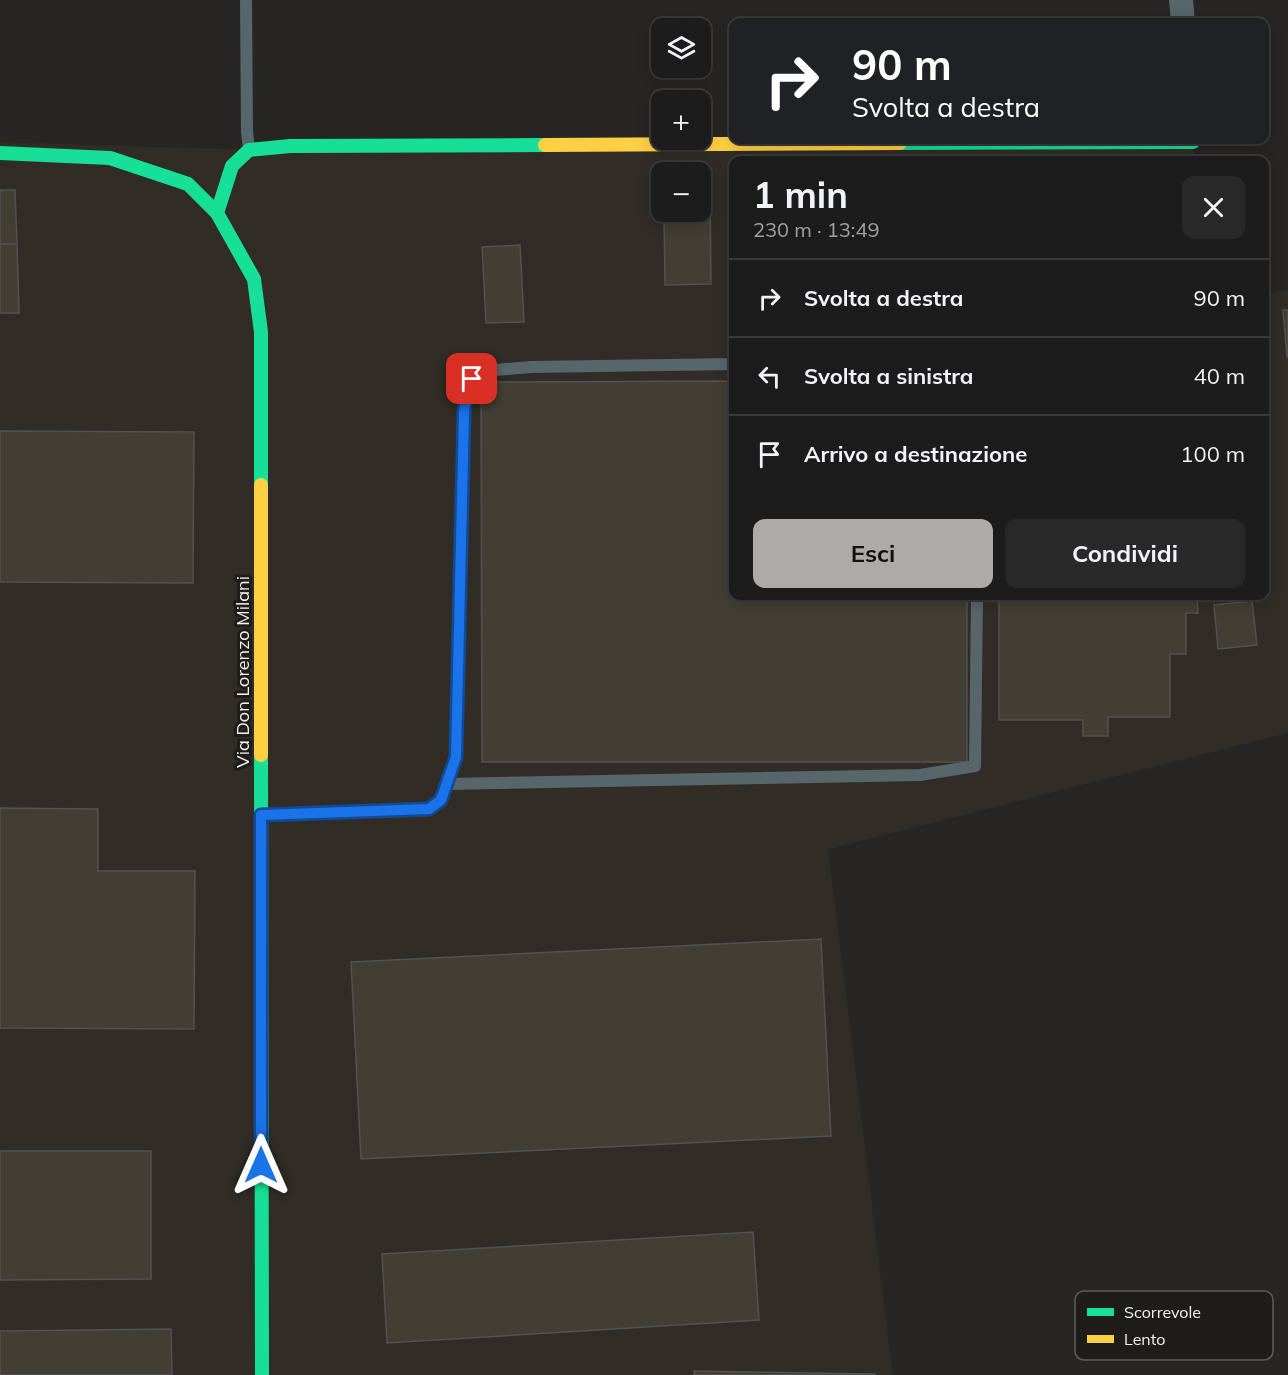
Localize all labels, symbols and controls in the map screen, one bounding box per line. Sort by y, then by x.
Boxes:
map controls [651,18,711,222]
button: layers [651,18,711,78]
text: 90 m [852,38,952,91]
icon: right [753,42,831,120]
button: + [651,90,711,150]
text: Svolta a destra [852,90,1040,124]
button: − [651,162,711,222]
text: 1 min [753,172,848,217]
button: close [1182,176,1245,239]
text: 230 m · 13:49 [753,217,879,242]
icon: right [753,282,786,315]
text: Svolta a destra [804,284,963,312]
text: 90 m [1194,284,1245,312]
pin [446,353,497,404]
icon: left [753,360,786,393]
icon: arrive [455,362,488,395]
text: Svolta a sinistra [804,362,973,390]
text: 40 m [1194,362,1245,390]
icon: arrive [753,438,786,471]
text: Arrivo a destinazione [804,440,1027,468]
text: 100 m [1180,440,1245,468]
button: Esci [753,519,993,588]
button: Condividi [1005,519,1245,588]
street label: Via Don Lorenzo Milani [231,576,254,768]
position arrow [229,1133,293,1197]
legend [1075,1291,1273,1360]
text: Scorrevole [1124,1302,1201,1322]
text: Lento [1124,1329,1165,1349]

